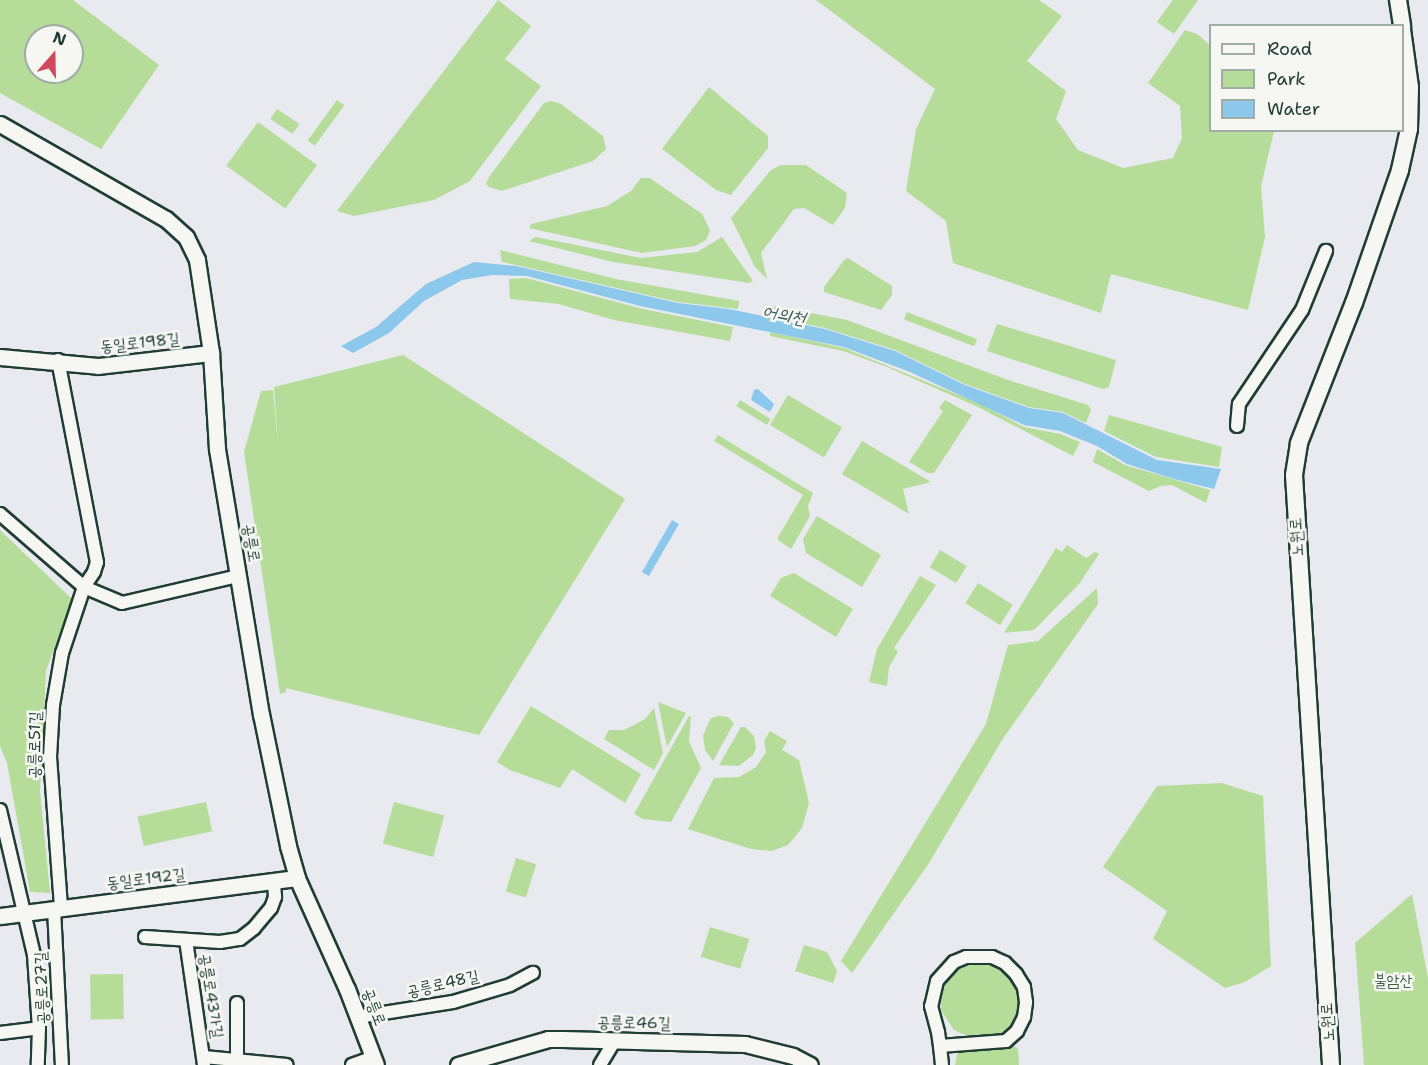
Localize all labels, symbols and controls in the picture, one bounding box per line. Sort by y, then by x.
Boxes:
north arrow [24,24,84,84]
legend [1209,24,1404,132]
text: N [50,26,69,51]
text: Road [1267,37,1312,61]
text: Park [1267,67,1306,91]
text: Water [1267,97,1320,121]
water label: 어의천 [761,300,807,330]
street label: 동일로198길 [99,329,181,357]
street label: 노원로 [1286,517,1308,557]
street label: 공릉로 [238,522,264,564]
street label: 공릉로51길 [25,711,45,779]
street label: 동일로192길 [106,865,186,893]
street label: 공릉로27길 [31,951,53,1025]
street label: 공릉로43가길 [195,952,227,1040]
street label: 공릉로48길 [405,966,481,1002]
park label: 불암산 [1374,971,1412,991]
street label: 공릉로 [358,986,390,1028]
street label: 노원로 [1317,1002,1339,1042]
street label: 공릉로46길 [597,1013,671,1033]

